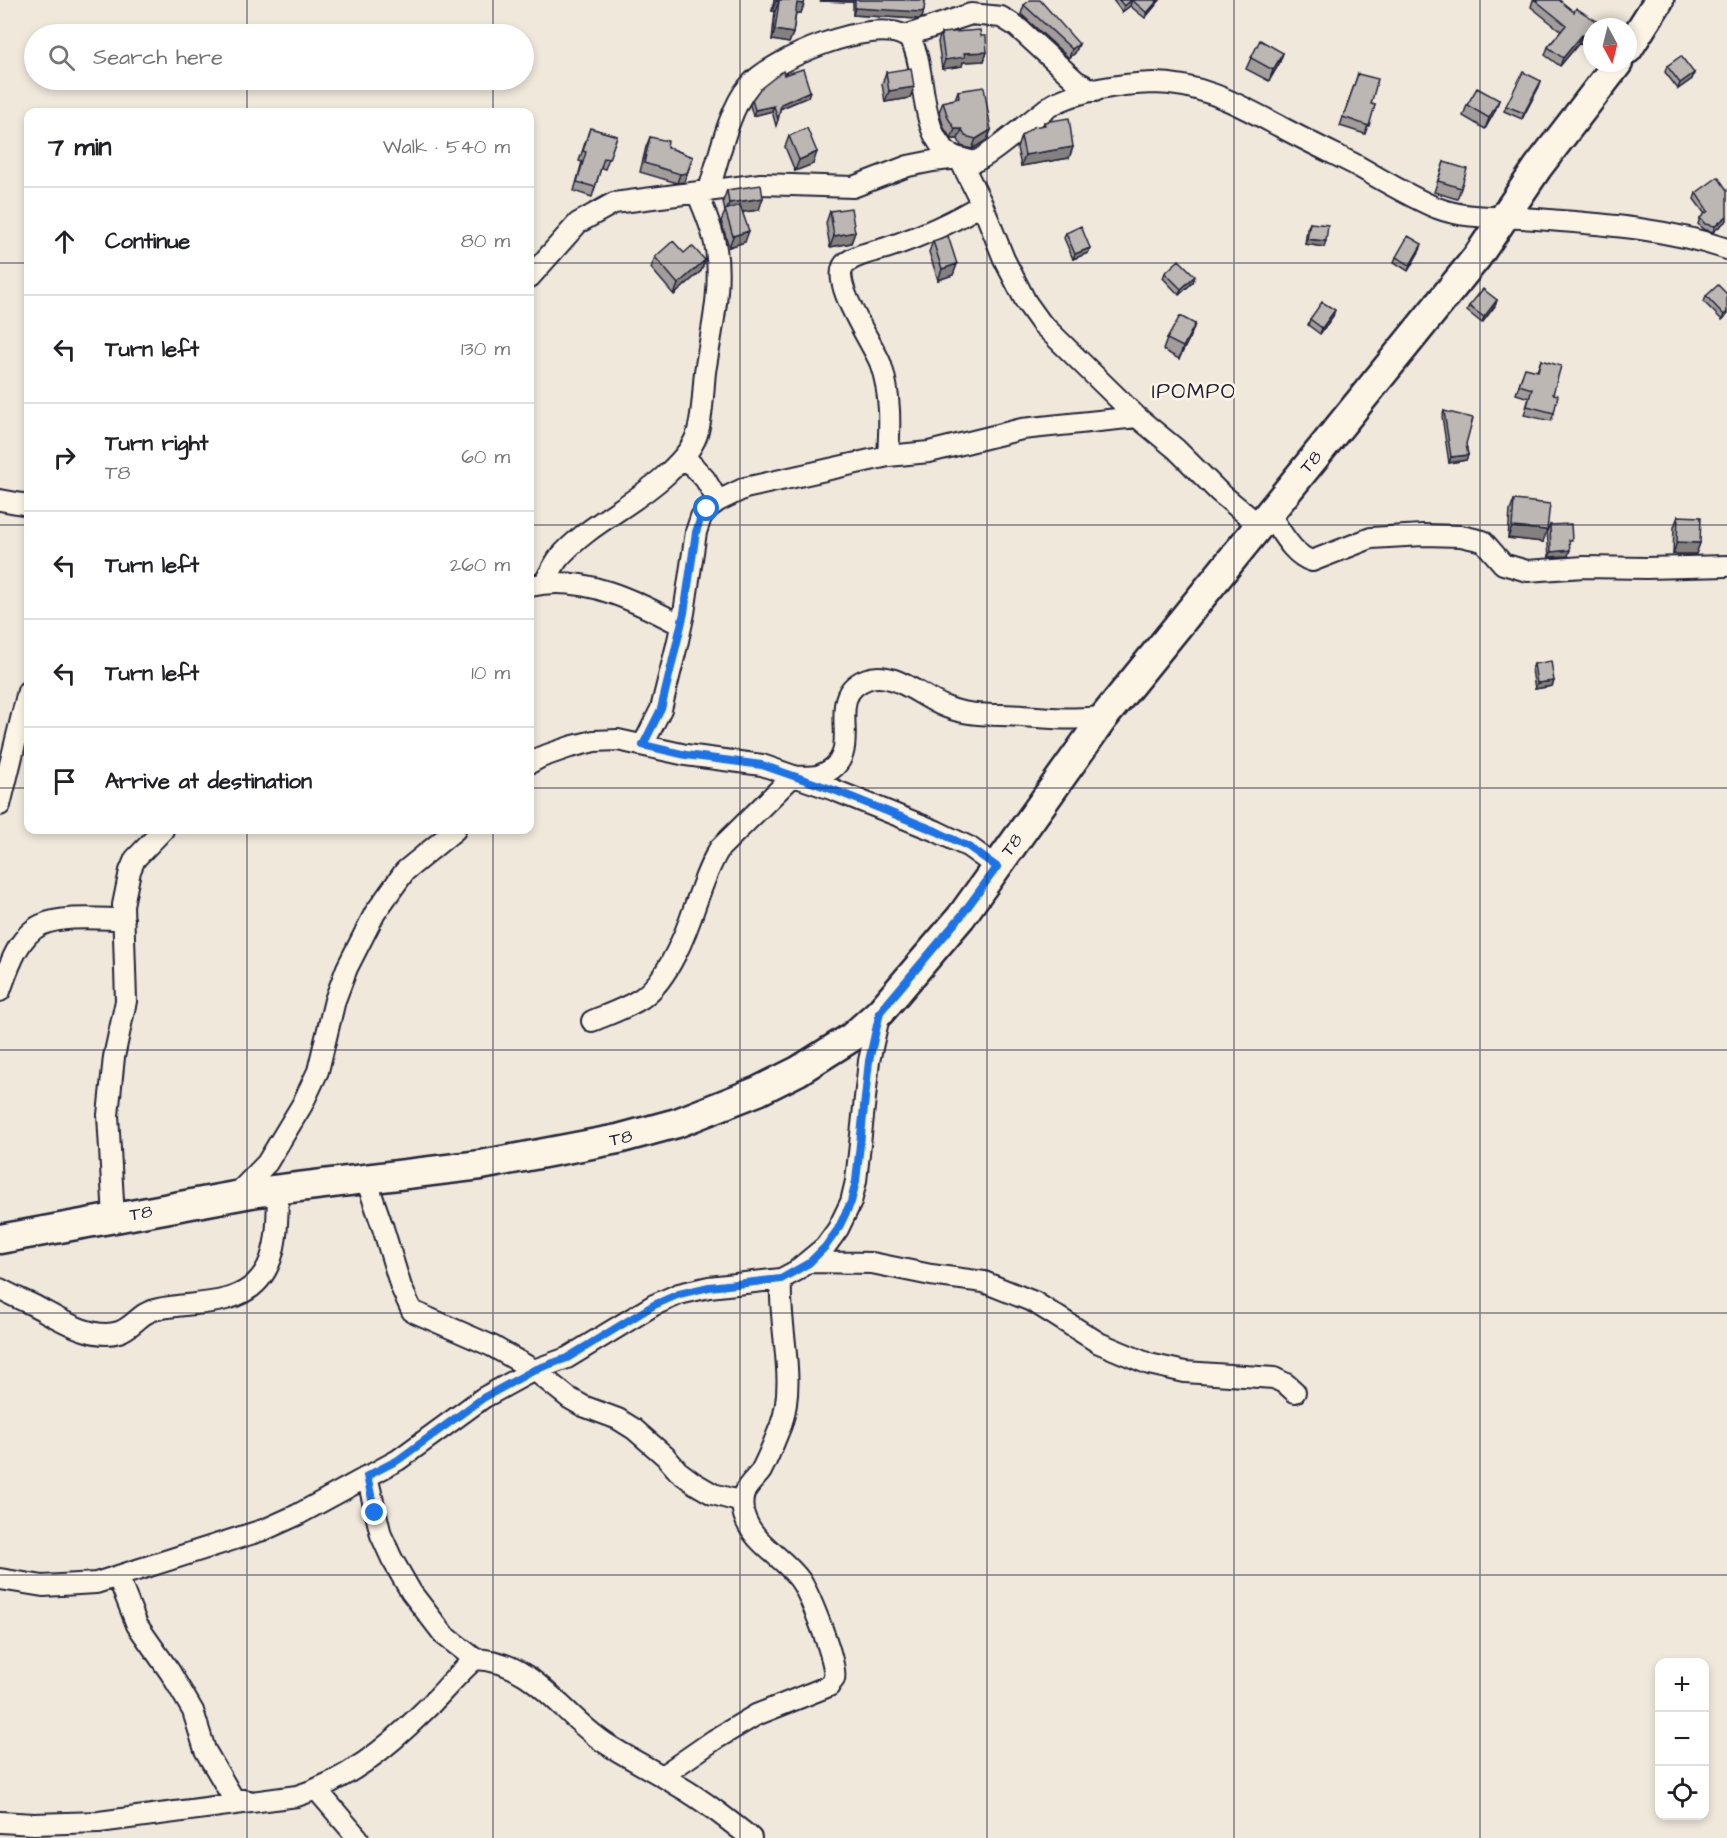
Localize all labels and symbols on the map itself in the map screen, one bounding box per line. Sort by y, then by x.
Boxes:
north arrow [1583,18,1637,72]
district label: IPOMPO [1152,377,1236,406]
street label: T8 [1294,445,1328,479]
route start [693,495,719,521]
street label: T8 [995,828,1029,862]
street label: T8 [607,1123,635,1153]
street label: T8 [128,1199,155,1227]
route end [361,1499,387,1525]

